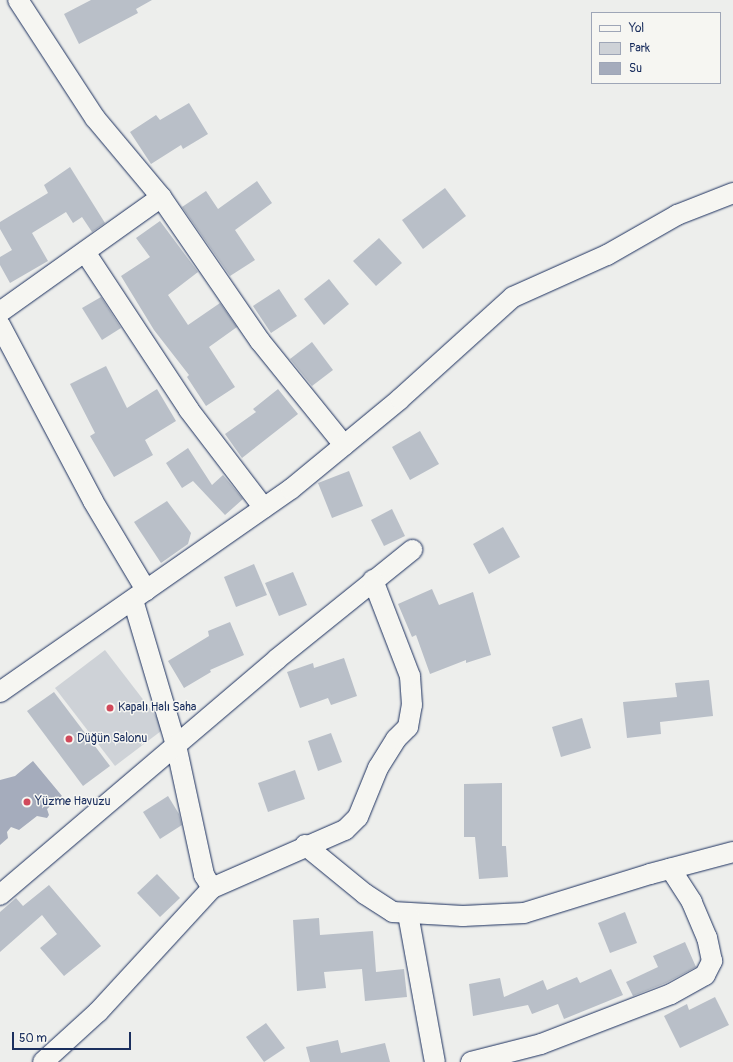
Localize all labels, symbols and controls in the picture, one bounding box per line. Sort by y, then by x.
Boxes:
legend [591,12,721,84]
text: Yol [629,21,644,36]
text: Park [629,41,650,56]
text: Su [629,61,642,76]
place label: Kapalı Halı Saha [118,701,196,715]
marker: Kapalı Halı Saha [105,703,115,713]
place label: Düğün Salonu [77,732,147,746]
marker: Düğün Salonu [64,734,74,744]
place label: Yüzme Havuzu [35,795,111,809]
marker: Yüzme Havuzu [22,797,32,807]
scale bar [14,1024,133,1050]
text: 50 m [19,1031,47,1046]

